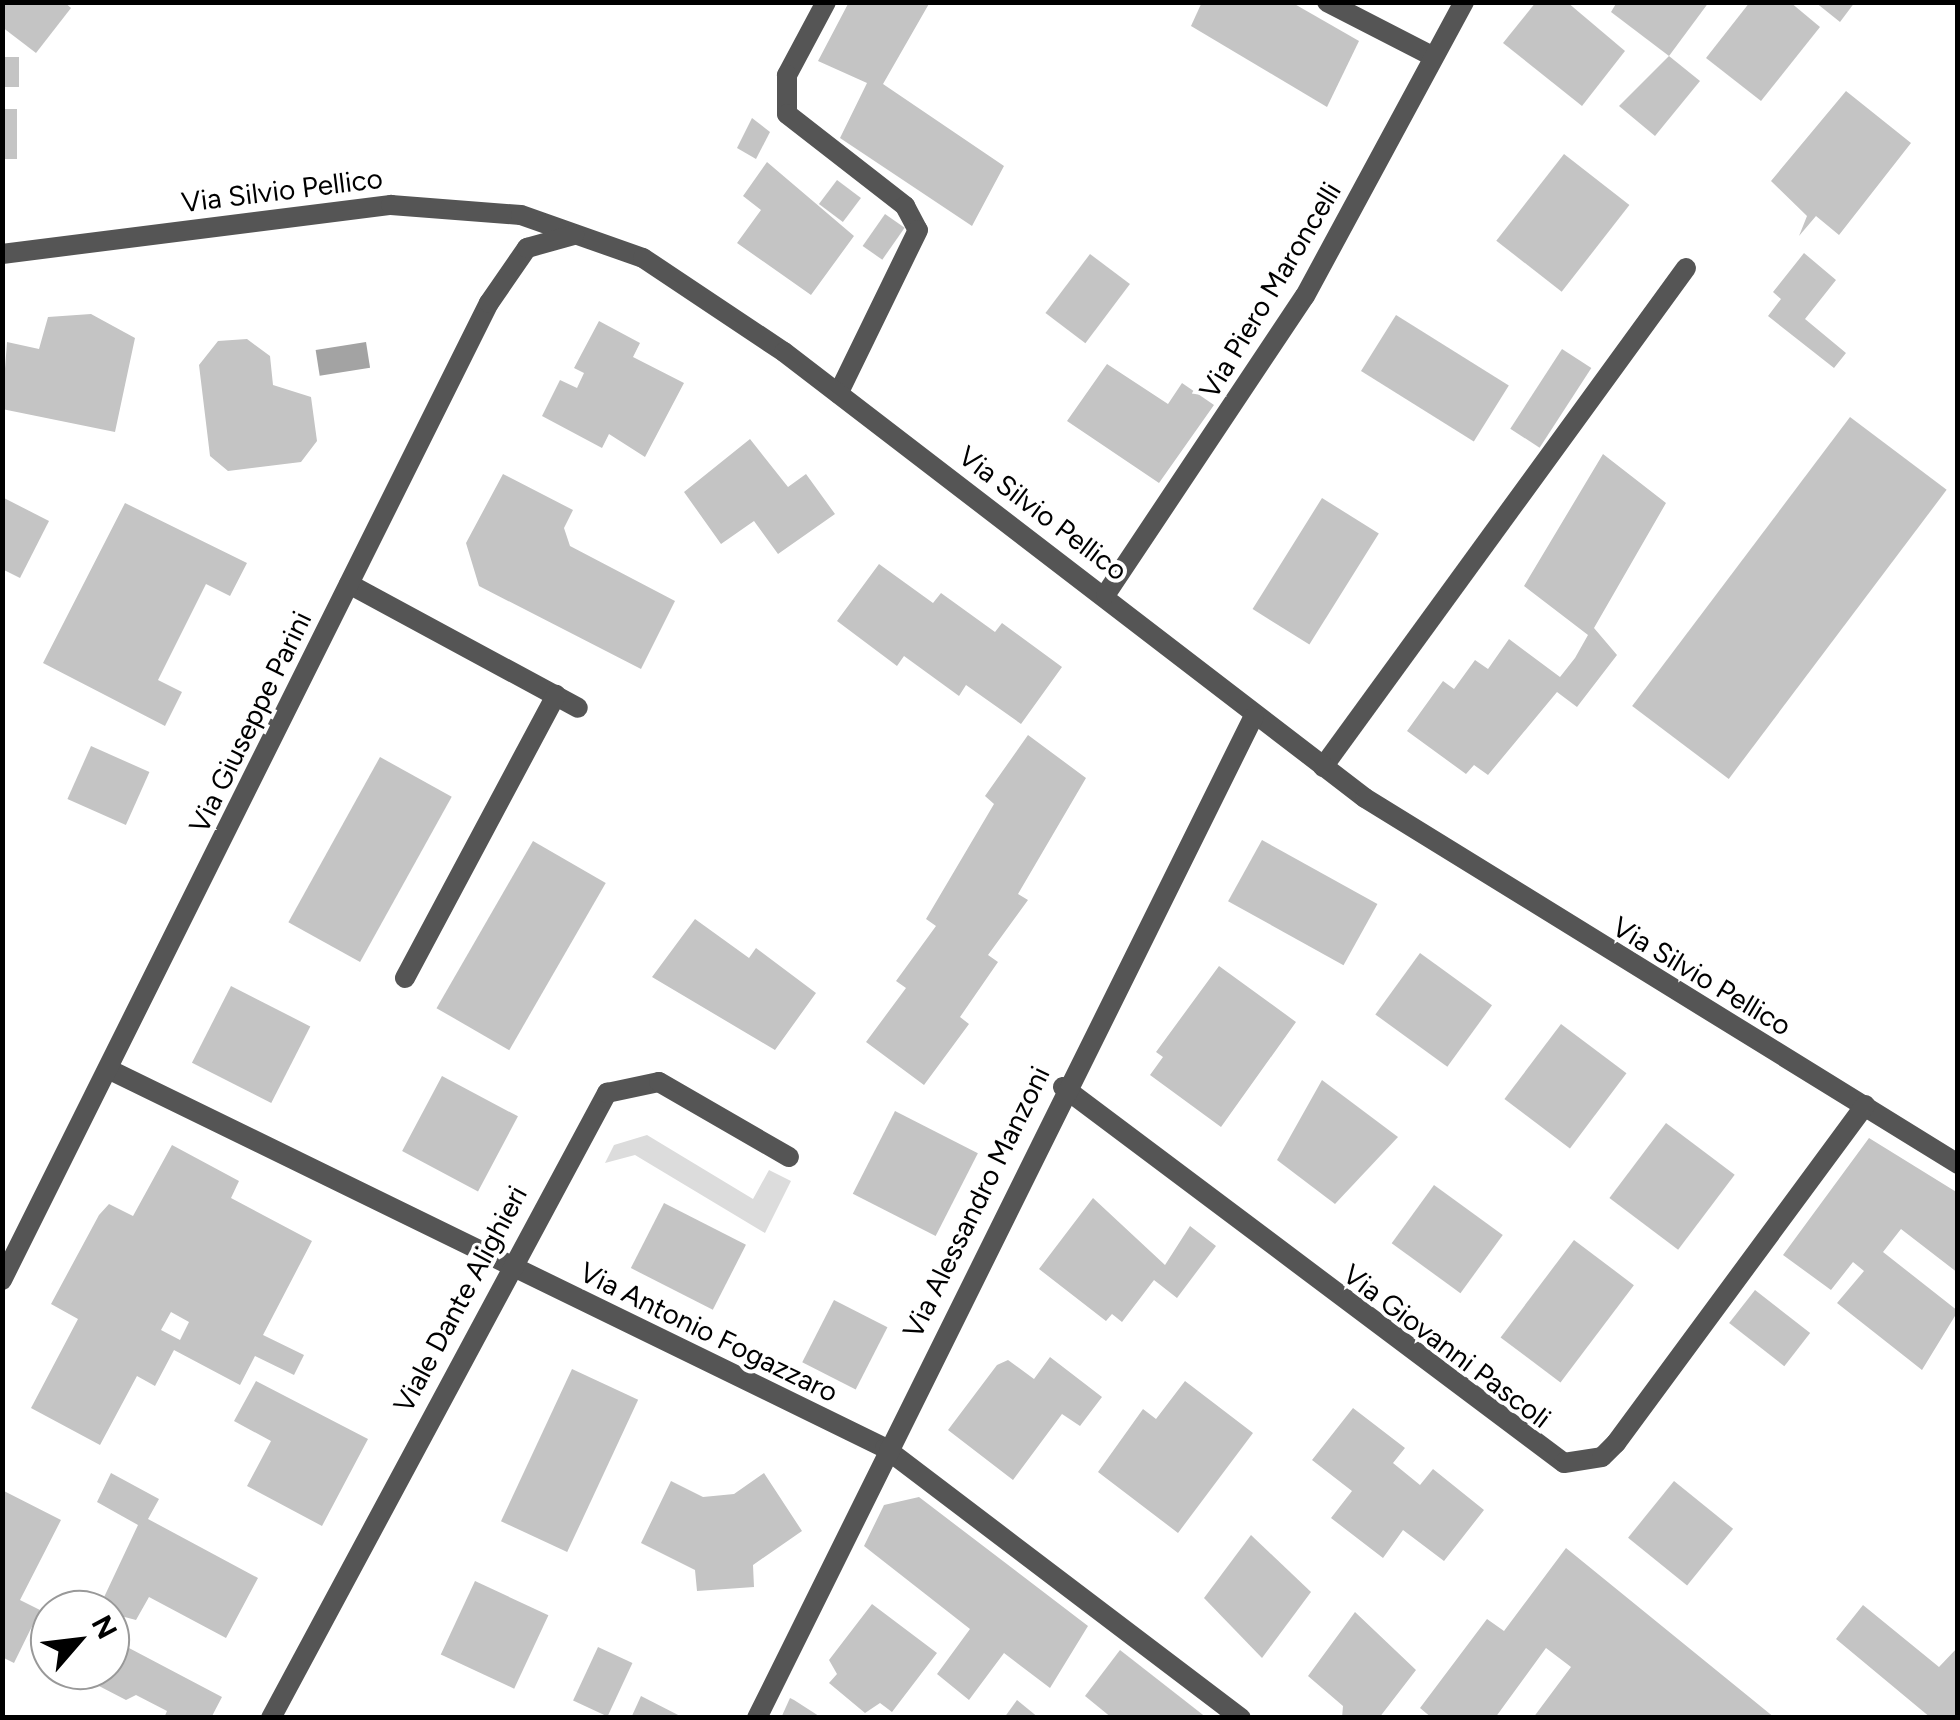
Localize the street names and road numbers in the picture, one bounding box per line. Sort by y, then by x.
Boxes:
street label: Via Silvio Pellico [179,161,385,219]
street label: Via Piero Maroncelli [1192,176,1348,404]
street label: Via Silvio Pellico [952,439,1134,587]
street label: Via Giuseppe Parini [182,606,318,838]
street label: Via Silvio Pellico [1607,909,1797,1043]
street label: Via Alessandro Manzoni [896,1061,1056,1343]
street label: Viale Dante Alighieri [386,1180,534,1418]
street label: Via Antonio Fogazzaro [574,1255,844,1409]
street label: Via Giovanni Pascoli [1337,1257,1557,1435]

